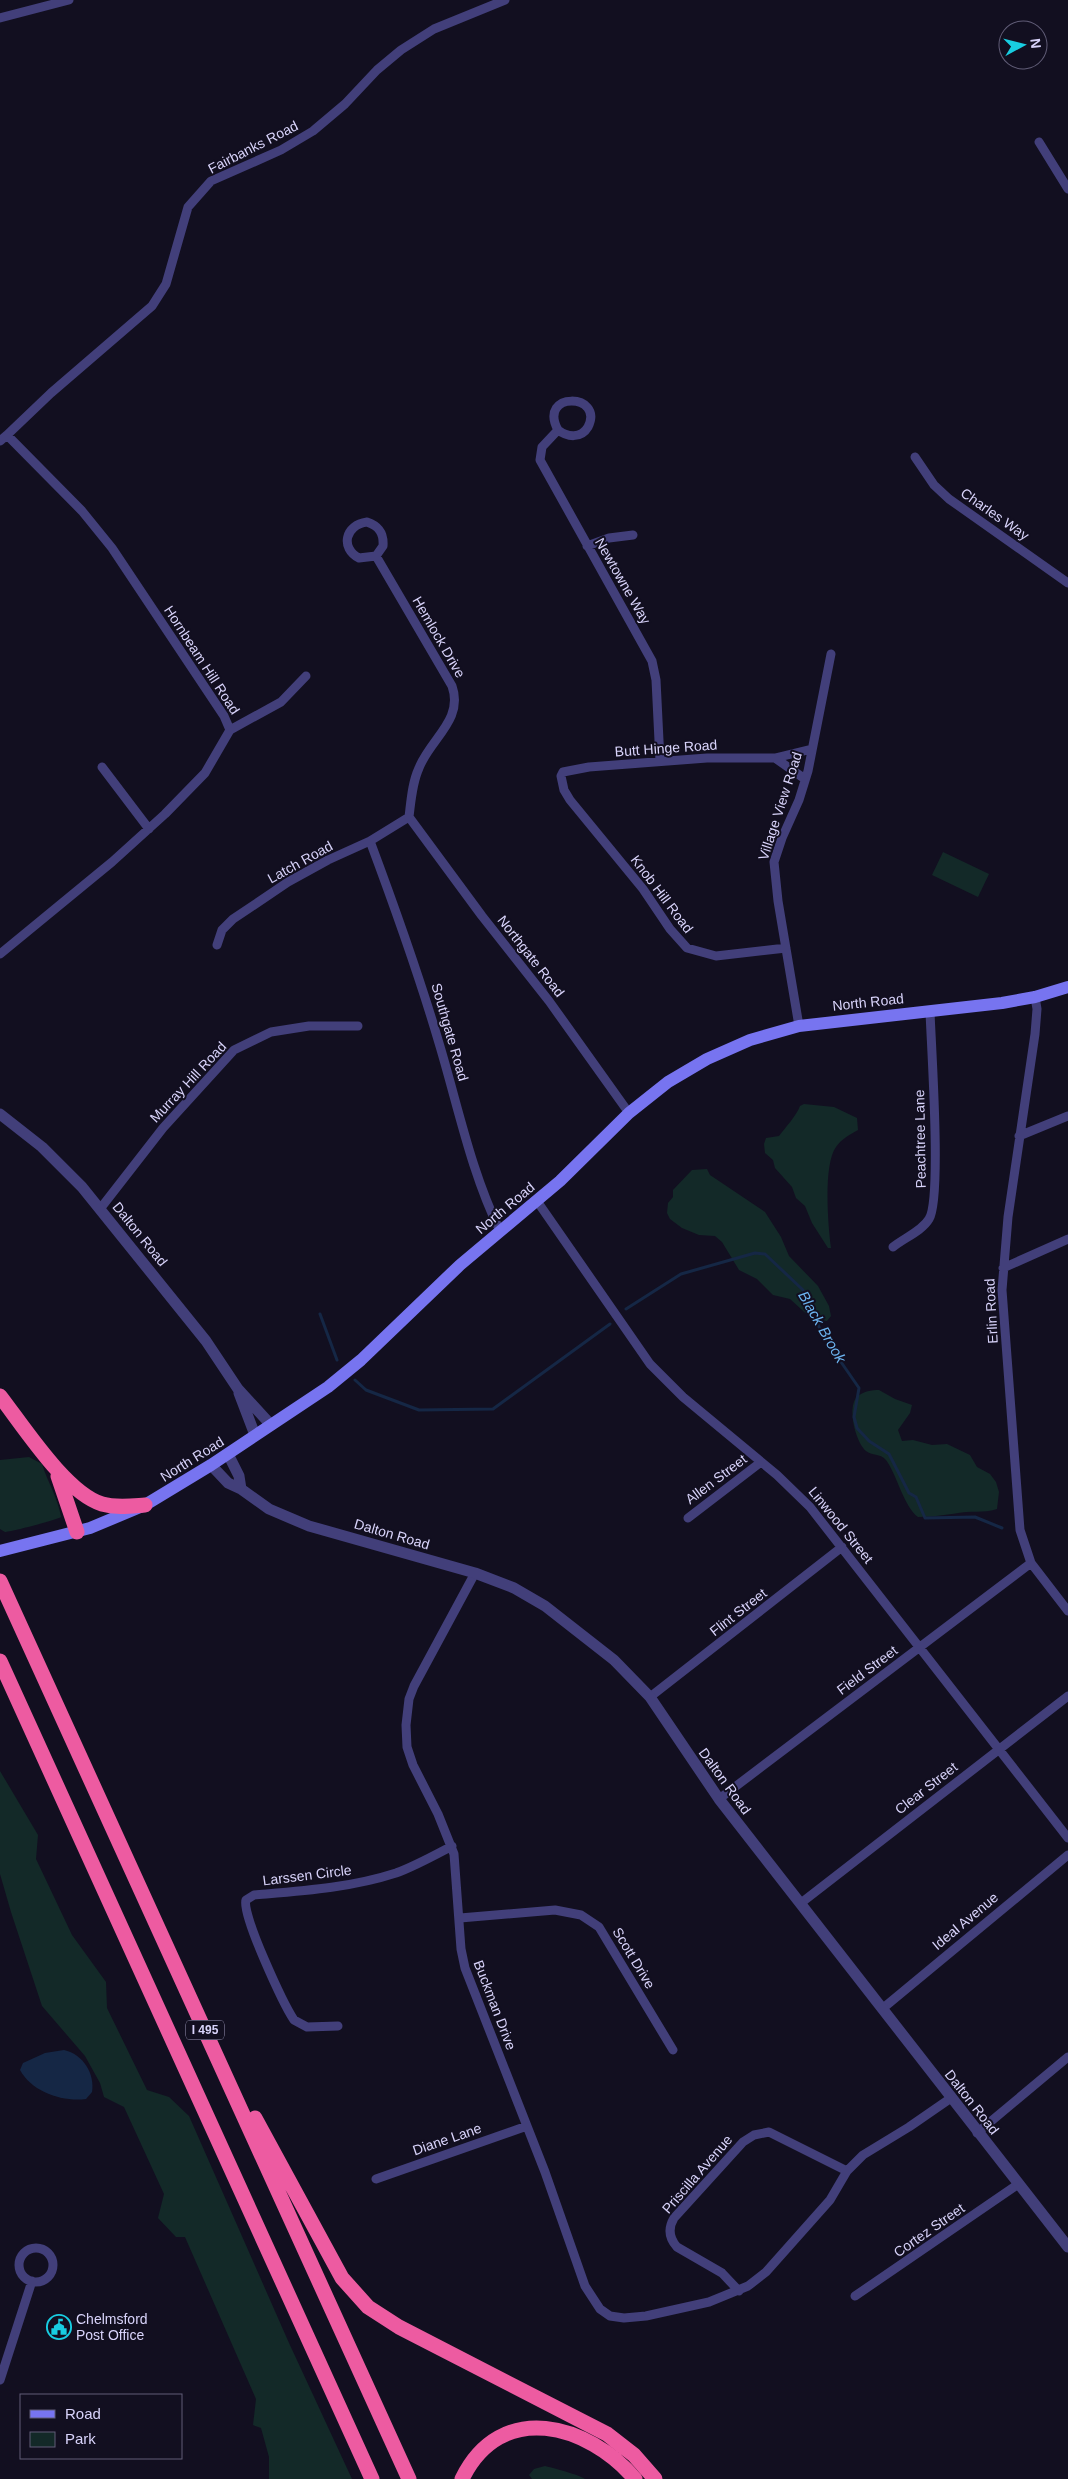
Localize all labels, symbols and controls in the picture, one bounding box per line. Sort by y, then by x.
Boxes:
north arrow [998,20,1048,70]
text: N [1027,37,1044,49]
street label: Fairbanks Road [205,117,301,177]
street label: Charles Way [958,485,1032,543]
street label: Newtowne Way [592,535,654,627]
street label: Hemlock Drive [409,594,469,681]
street label: Hornbeam Hill Road [161,603,243,717]
street label: Butt Hinge Road [614,736,718,760]
street label: Village View Road [755,750,805,862]
street label: Latch Road [265,838,335,886]
street label: Knob Hill Road [628,852,696,936]
street label: Northgate Road [494,912,568,1000]
street label: Southgate Road [428,981,472,1083]
street label: North Road [832,990,904,1014]
street label: Murray Hill Road [147,1038,229,1126]
street label: Peachtree Lane [911,1089,929,1189]
street label: North Road [472,1179,538,1237]
street label: Dalton Road [109,1199,171,1269]
street label: Erlin Road [981,1278,1001,1344]
water label: Black Brook [795,1288,851,1367]
street label: North Road [157,1433,227,1485]
street label: Allen Street [682,1451,750,1507]
street label: Linwood Street [805,1484,877,1566]
street label: Dalton Road [352,1516,432,1552]
street label: Flint Street [706,1585,770,1639]
street label: Field Street [834,1642,900,1698]
street label: Dalton Road [696,1745,754,1817]
street label: Clear Street [892,1759,960,1817]
street label: Larssen Circle [262,1862,353,1888]
street label: Ideal Avenue [929,1889,1001,1953]
street label: Scott Drive [610,1925,659,1992]
street label: Buckman Drive [471,1958,520,2052]
road number: I 495 [186,2020,224,2040]
street label: Dalton Road [942,2066,1002,2138]
street label: Diane Lane [411,2120,484,2158]
street label: Priscilla Avenue [659,2131,736,2216]
street label: Cortez Street [891,2200,967,2260]
place label: Chelmsford Post Office [76,2311,148,2343]
public building icon: Chelmsford Post Office [46,2314,72,2340]
legend [20,2394,182,2459]
text: Road [65,2405,101,2422]
text: Park [65,2430,96,2447]

